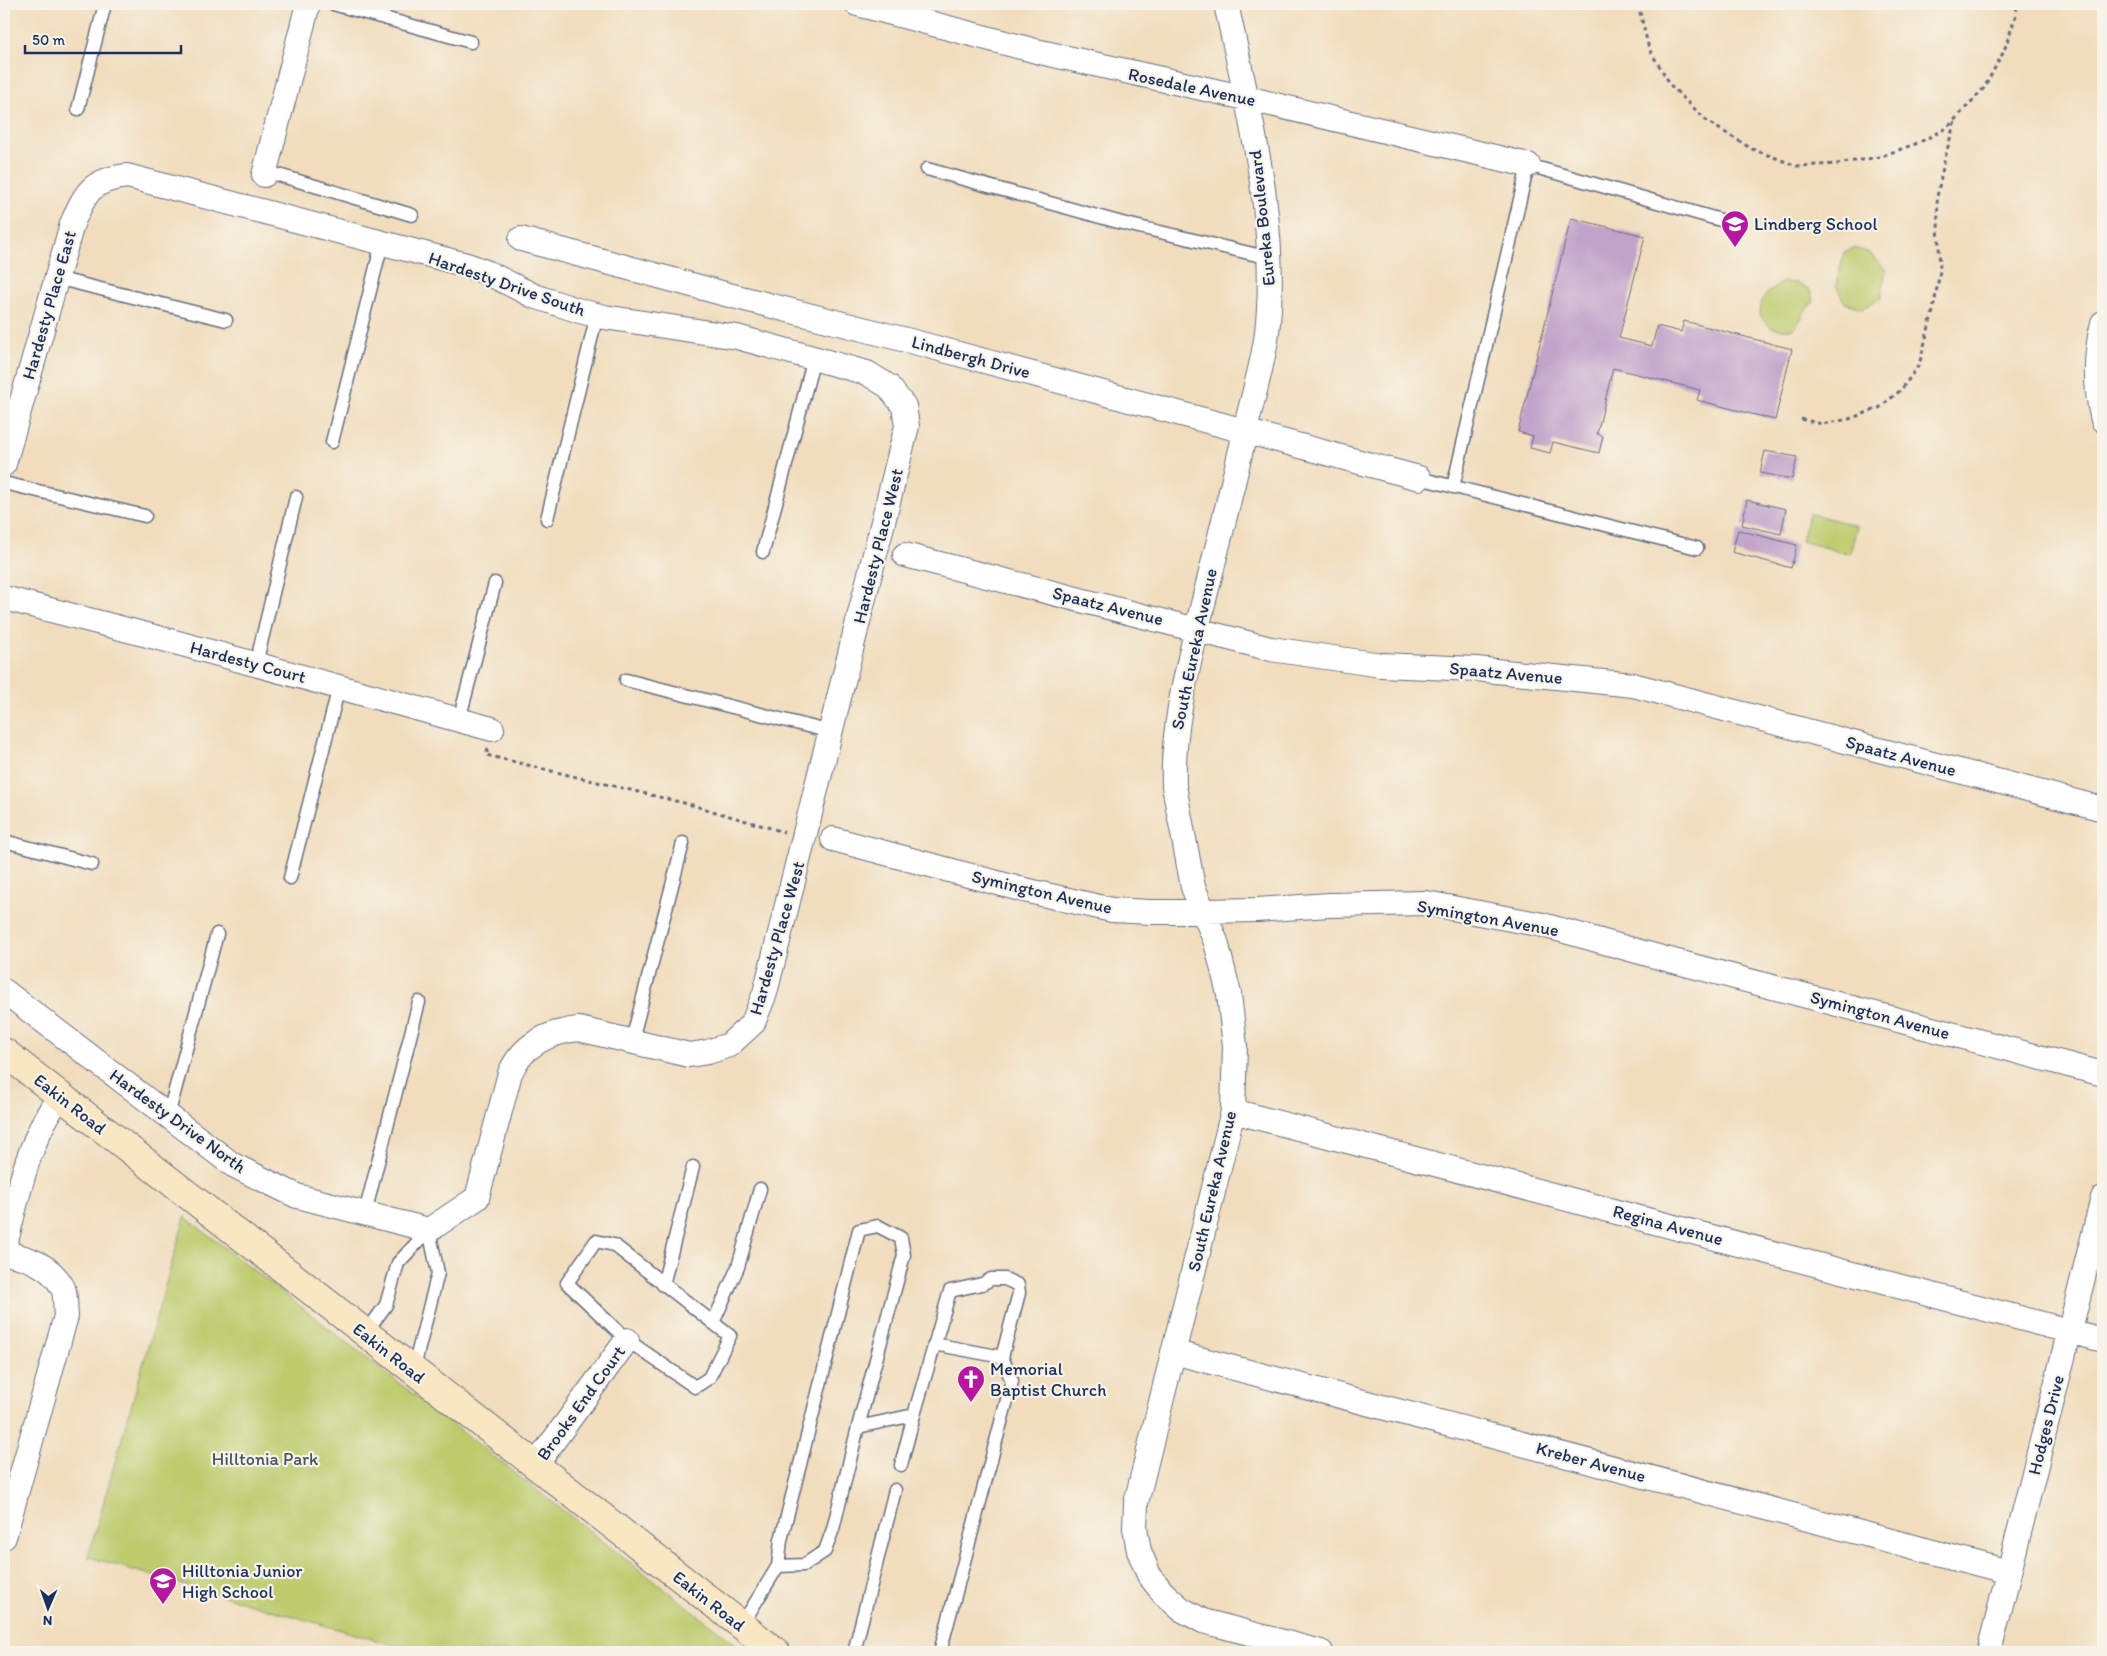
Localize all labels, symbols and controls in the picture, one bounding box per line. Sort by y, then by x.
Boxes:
scale bar [25,22,181,54]
text: 50 m [32,31,65,49]
street label: Rosedale Avenue [1126,63,1258,111]
street label: Eureka Boulevard [1244,149,1280,287]
school or university icon: Lindberg School [1720,209,1750,248]
place label: Lindberg School [1754,213,1878,235]
street label: Hardesty Place East [17,228,81,382]
street label: Hardesty Drive South [426,247,589,321]
street label: Lindbergh Drive [909,331,1033,383]
street label: Hardesty Place West [848,466,908,626]
street label: South Eureka Avenue [1166,566,1222,732]
street label: Spaatz Avenue [1050,582,1166,630]
street label: Hardesty Court [188,636,309,688]
street label: Spaatz Avenue [1449,657,1563,689]
street label: Spaatz Avenue [1843,731,1959,781]
street label: Hardesty Place West [744,858,810,1018]
street label: Symington Avenue [970,865,1114,919]
street label: Symington Avenue [1415,895,1561,941]
street label: Symington Avenue [1808,986,1952,1044]
street label: Hardesty Drive North [105,1064,251,1178]
street label: Eakin Road [29,1069,111,1139]
street label: South Eureka Avenue [1183,1108,1241,1274]
street label: Regina Avenue [1610,1200,1726,1250]
street label: Eakin Road [348,1318,430,1388]
street label: Brooks End Court [532,1341,630,1465]
place label: Memorial Baptist Church [990,1358,1106,1401]
church icon: Memorial Baptist Church [956,1364,986,1403]
street label: Hodges Drive [2023,1373,2069,1477]
street label: Kreber Avenue [1534,1437,1648,1487]
park label: Hilltonia Park [212,1448,319,1470]
place label: Hilltonia Junior High School [182,1560,303,1603]
school or university icon: Hilltonia Junior High School [148,1566,178,1605]
street label: Eakin Road [668,1566,750,1636]
north arrow [22,1584,72,1634]
text: N [43,1612,53,1629]

